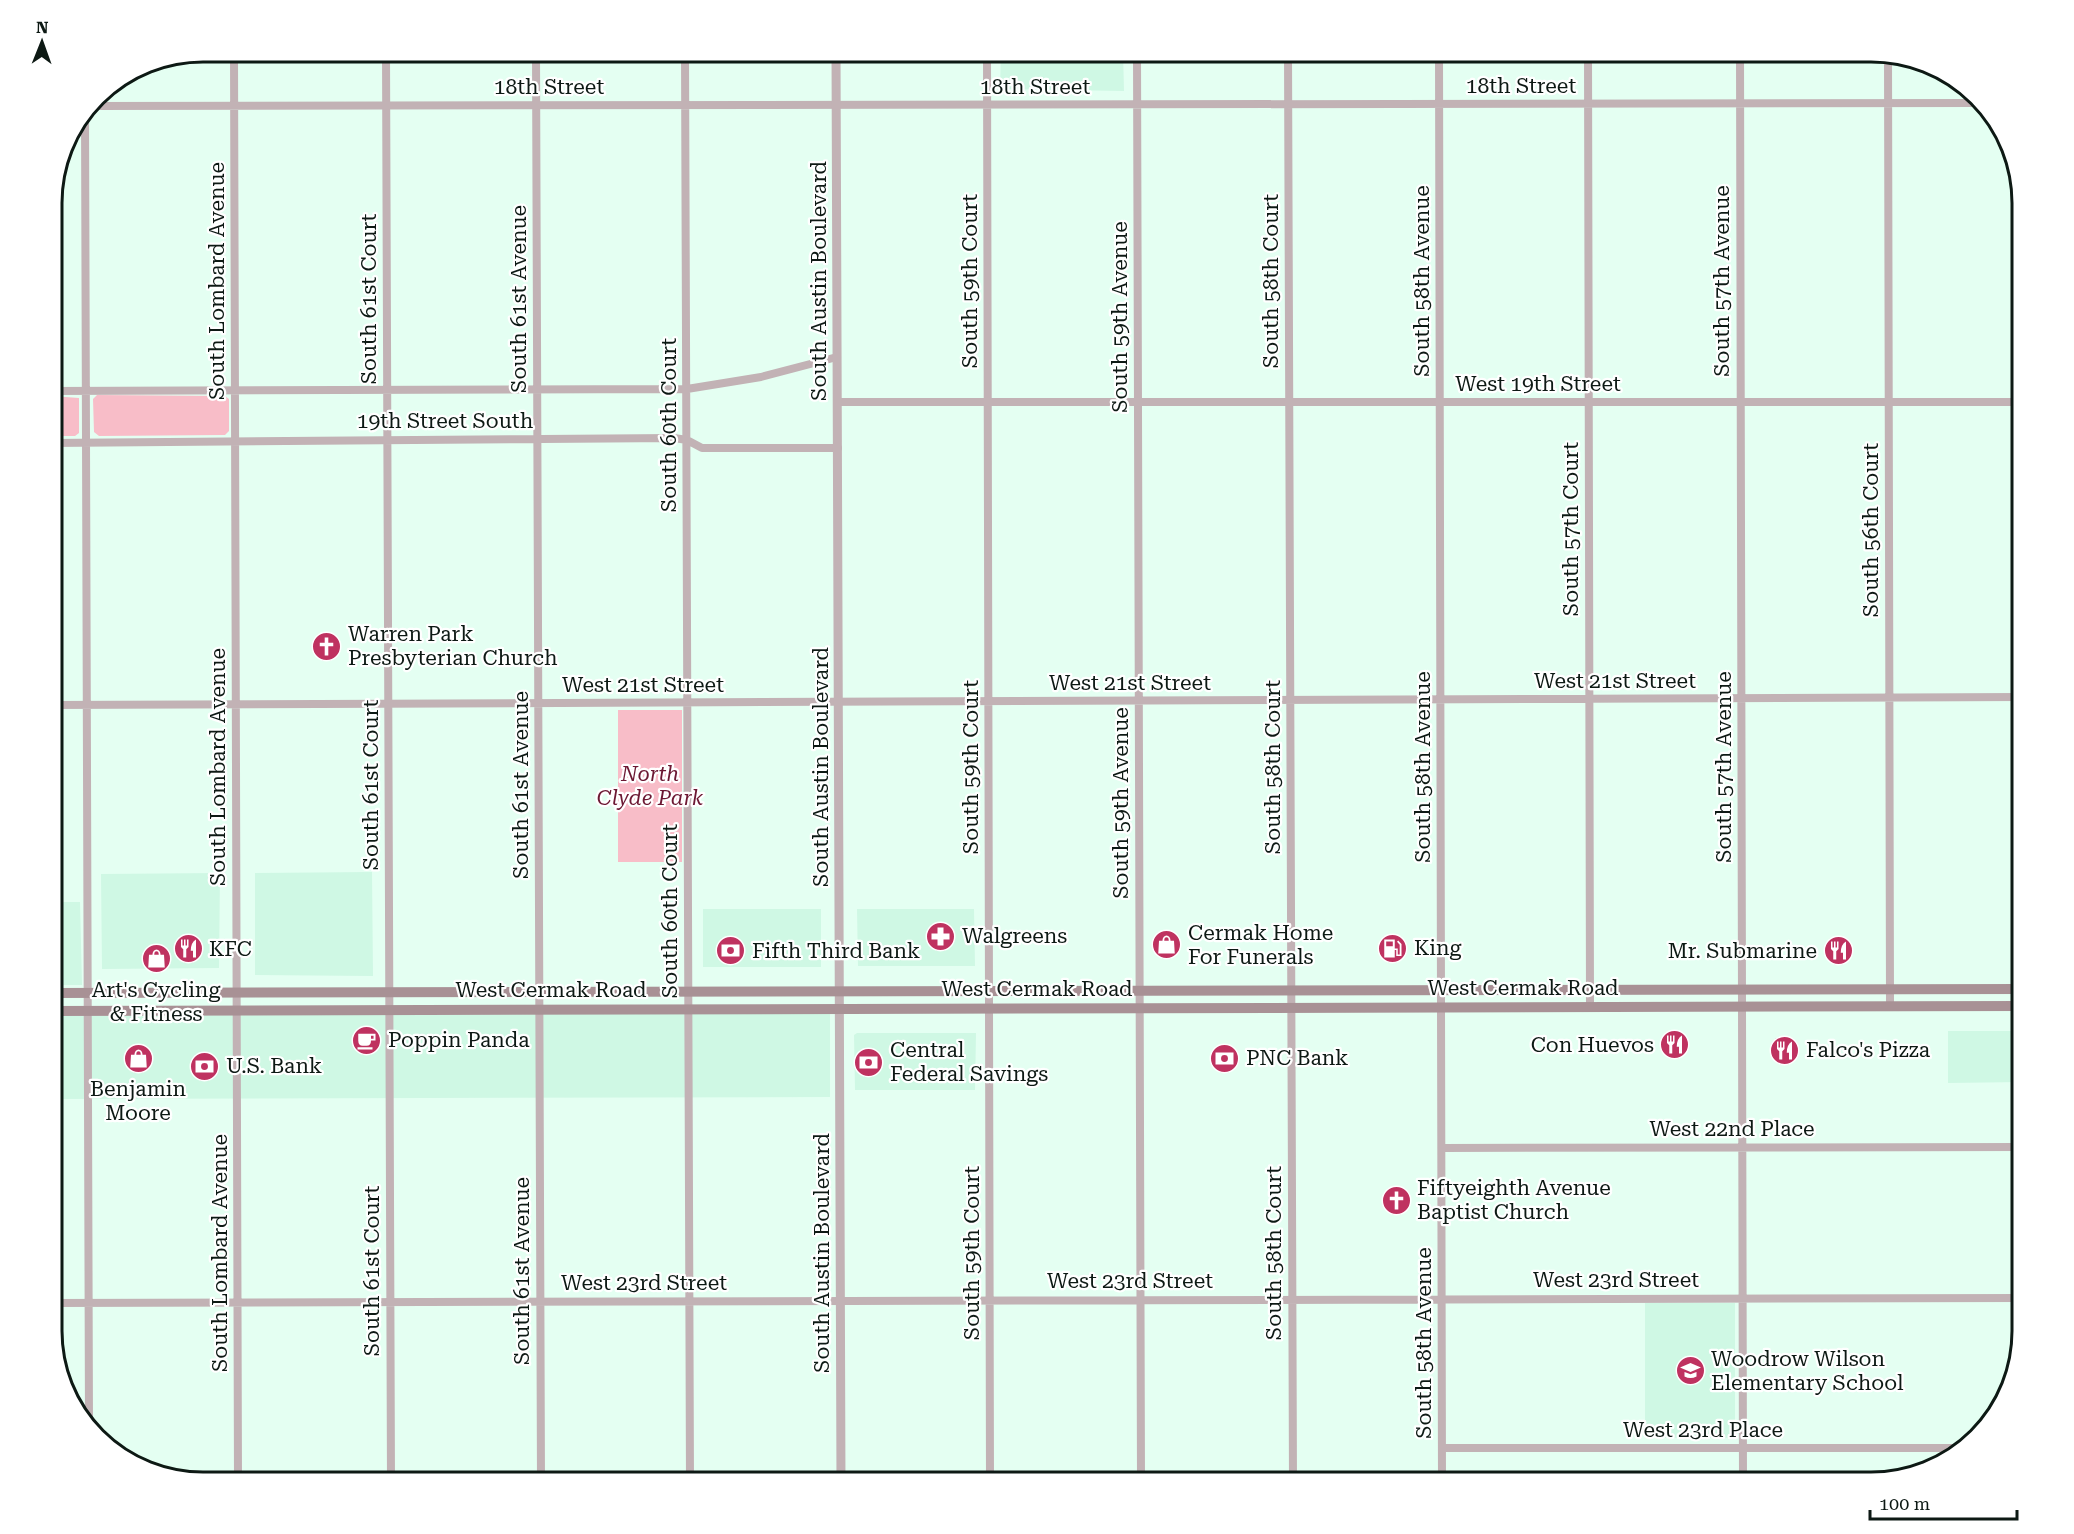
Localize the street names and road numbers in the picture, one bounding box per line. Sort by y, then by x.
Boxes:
street label: 18th Street [1466,74,1576,98]
street label: 18th Street [494,75,604,99]
street label: 18th Street [980,75,1090,99]
street label: South Austin Boulevard [807,160,831,401]
street label: South Lombard Avenue [205,162,229,400]
street label: South 58th Avenue [1410,185,1434,377]
street label: South 57th Avenue [1710,185,1734,377]
street label: South 59th Court [958,194,982,368]
street label: South 58th Court [1259,194,1283,368]
street label: South 61st Avenue [507,205,531,393]
street label: South 61st Court [357,213,381,384]
street label: South 59th Avenue [1108,221,1132,413]
street label: South 60th Court [657,338,681,512]
street label: West 19th Street [1455,372,1621,396]
street label: 19th Street South [357,409,534,433]
street label: South 57th Court [1559,442,1583,616]
street label: South 56th Court [1859,443,1883,617]
street label: South Austin Boulevard [809,646,833,887]
street label: South Lombard Avenue [206,648,230,886]
street label: West 21st Street [1534,669,1696,693]
street label: West 21st Street [1049,671,1211,695]
street label: South 58th Avenue [1411,671,1435,863]
street label: South 57th Avenue [1712,671,1736,863]
street label: West 21st Street [562,673,724,697]
street label: South 59th Court [959,680,983,854]
street label: South 58th Court [1261,680,1285,854]
street label: South 61st Avenue [509,691,533,879]
street label: South 61st Court [359,699,383,870]
street label: South 59th Avenue [1109,707,1133,899]
street label: South 60th Court [658,824,682,998]
street label: West Cermak Road [1427,976,1619,1000]
street label: West Cermak Road [941,977,1133,1001]
street label: West Cermak Road [455,978,647,1002]
street label: West 22nd Place [1649,1117,1815,1141]
street label: South Austin Boulevard [810,1132,834,1373]
street label: South Lombard Avenue [208,1134,232,1372]
street label: South 59th Court [960,1166,984,1340]
street label: South 58th Court [1262,1166,1286,1340]
street label: South 61st Avenue [510,1177,534,1365]
street label: South 61st Court [360,1185,384,1356]
street label: South 58th Avenue [1412,1247,1436,1439]
street label: West 23rd Street [1533,1268,1699,1292]
street label: West 23rd Street [1047,1269,1213,1293]
street label: West 23rd Street [561,1271,727,1295]
street label: West 23rd Place [1623,1418,1783,1442]

